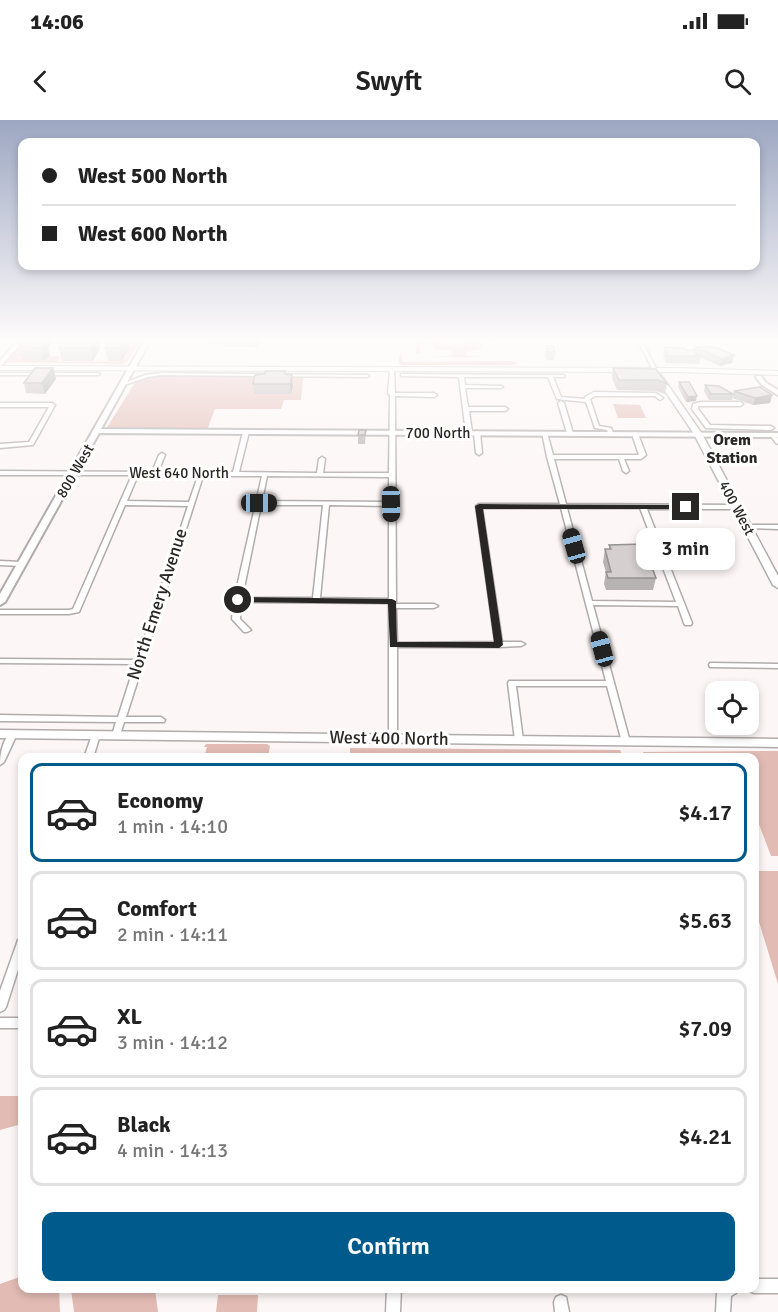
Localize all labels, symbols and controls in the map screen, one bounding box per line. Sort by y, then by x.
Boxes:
text: 14:06 [30,8,84,35]
icon: back [24,65,57,98]
text: Swyft [356,65,422,98]
icon: search [721,65,754,98]
text: West 500 North [78,162,228,189]
text: West 600 North [78,220,228,247]
street label: 700 North [406,424,470,442]
district label: Orem Station [707,430,758,468]
street label: 800 West [52,441,98,501]
street label: West 640 North [129,464,229,482]
street label: 400 West [715,478,759,538]
car [382,486,400,522]
route end [672,493,699,520]
car [241,494,277,512]
street label: North Emery Avenue [122,525,192,683]
car [560,526,588,566]
callout: 3 min [636,528,736,570]
text: 3 min [662,536,709,561]
route start [224,586,251,613]
car [589,629,615,669]
map controls [705,681,759,735]
button: locate [705,681,759,735]
street label: West 400 North [329,726,449,750]
icon: car [45,786,99,840]
text: Economy [117,787,203,814]
text: $4.17 [678,799,732,826]
text: 1 min · 14:10 [117,814,228,839]
icon: car [45,894,99,948]
text: Comfort [117,895,197,922]
text: $5.63 [678,907,732,934]
text: 2 min · 14:11 [117,922,228,947]
icon: car [45,1002,99,1056]
text: XL [117,1003,142,1030]
text: $7.09 [678,1015,732,1042]
text: 3 min · 14:12 [117,1030,228,1055]
icon: car [45,1110,99,1164]
text: Black [117,1111,171,1138]
text: $4.21 [678,1123,732,1150]
text: 4 min · 14:13 [117,1138,228,1163]
button: Confirm [42,1212,735,1281]

